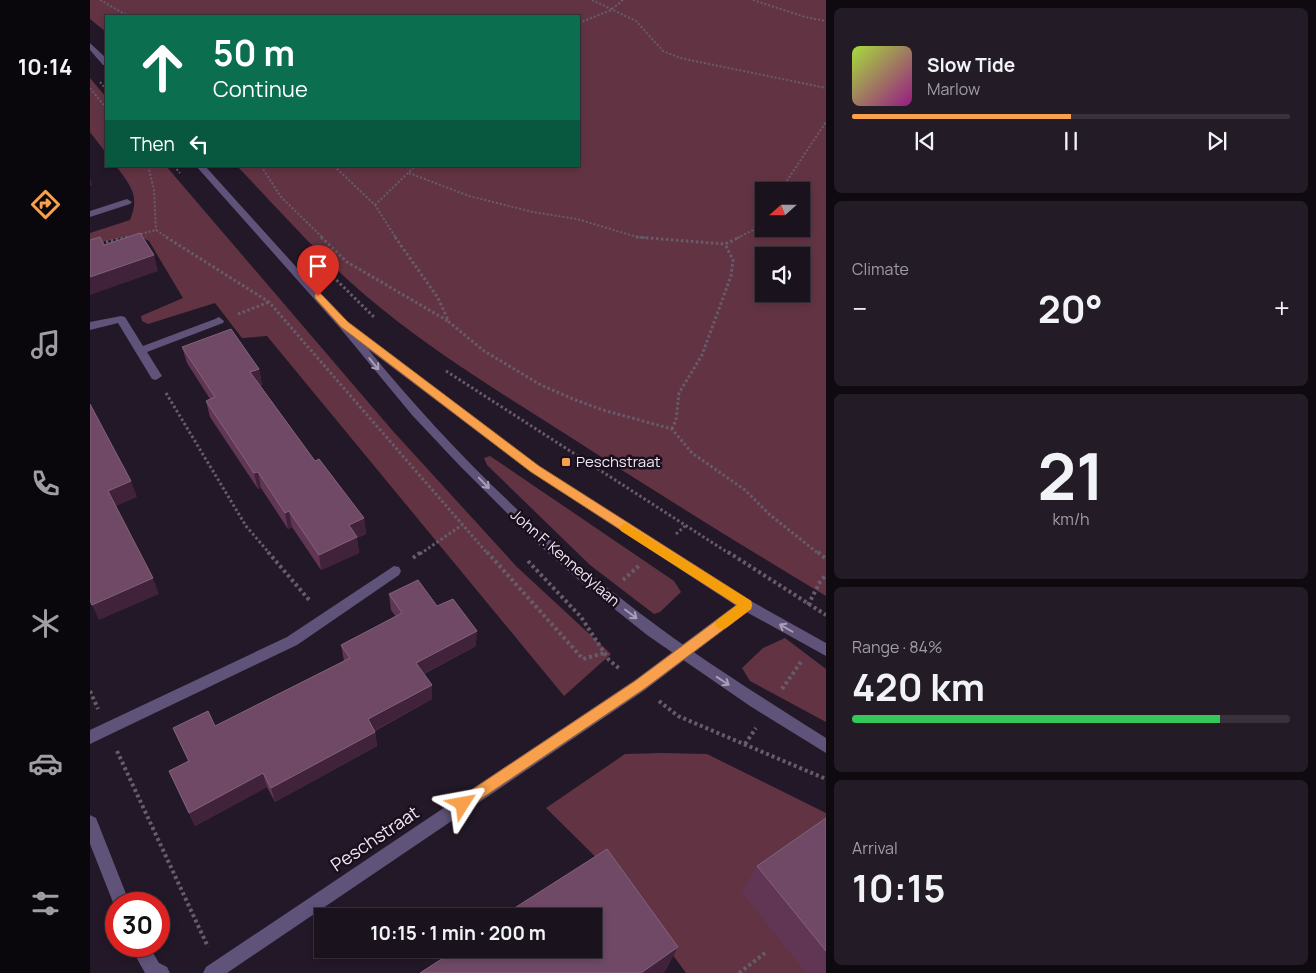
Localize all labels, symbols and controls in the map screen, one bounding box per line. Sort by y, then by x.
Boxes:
text: 50 m [213,29,295,77]
icon: ahead [130,35,195,100]
text: 10:14 [18,52,72,82]
text: Slow Tide [927,52,1015,78]
text: Continue [213,74,308,104]
text: Marlow [927,78,980,100]
icon: previous [911,127,939,155]
icon: pause [1057,127,1085,155]
icon: next [1203,127,1231,155]
icon: left [185,130,213,158]
text: Then [130,131,175,157]
north arrow [755,182,810,238]
map controls [755,182,810,302]
icon: directions [28,187,63,222]
pin [297,245,339,296]
button: sound [755,247,810,302]
icon: arrive [304,252,332,280]
text: Climate [852,258,909,280]
text: 20° [1038,282,1103,334]
text: − [852,289,867,327]
text: + [1274,289,1290,327]
icon: music [28,327,63,362]
one-way arrow [368,357,379,370]
text: 21 [1037,431,1105,520]
place label: Peschstraat [576,451,661,472]
marker: Peschstraat [560,456,572,468]
icon: phone [28,466,63,501]
one-way arrow [478,476,490,489]
street label: John F. Kennedylaan [506,504,625,611]
text: km/h [1052,508,1090,530]
icon: climate [28,606,63,641]
one-way arrow [624,609,638,619]
one-way arrow [779,623,794,632]
text: Range · 84% [852,636,942,658]
text: 420 km [852,660,985,712]
one-way arrow [716,675,730,686]
icon: car [28,746,63,781]
position arrow [436,777,488,829]
street label: Peschstraat [326,800,423,876]
text: Arrival [852,837,898,859]
text: 10:15 [852,861,946,913]
icon: filters [28,886,63,921]
speed limit sign: 30 [105,892,170,957]
text: 10:15 · 1 min · 200 m [370,920,546,946]

